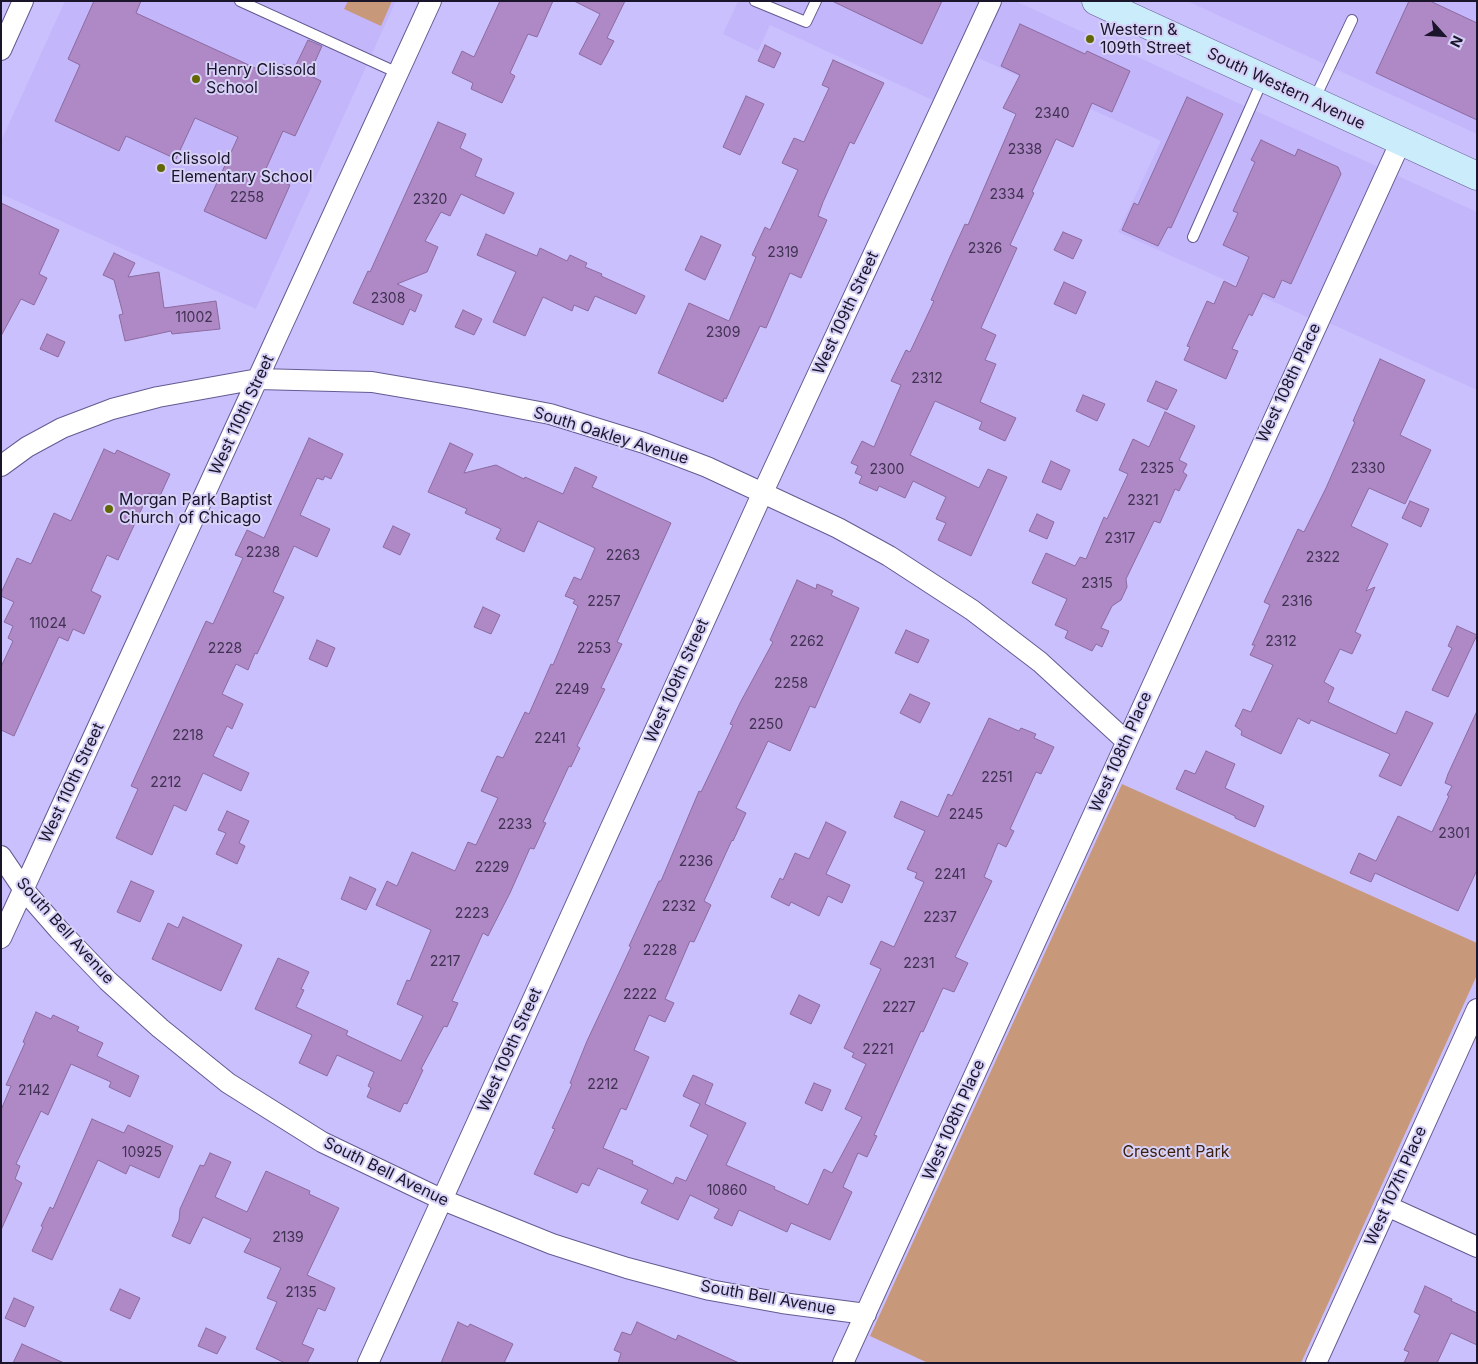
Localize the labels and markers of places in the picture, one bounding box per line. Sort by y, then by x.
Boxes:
place label: Western & 109th Street [1100,20,1191,58]
marker: Western & 109th Street [1084,33,1096,45]
place label: Henry Clissold School [206,60,316,98]
marker: Henry Clissold School [190,73,202,85]
place label: Clissold Elementary School [171,149,313,187]
marker: Clissold Elementary School [155,162,167,174]
place label: Morgan Park Baptist Church of Chicago [119,490,272,528]
marker: Morgan Park Baptist Church of Chicago [103,503,115,515]

